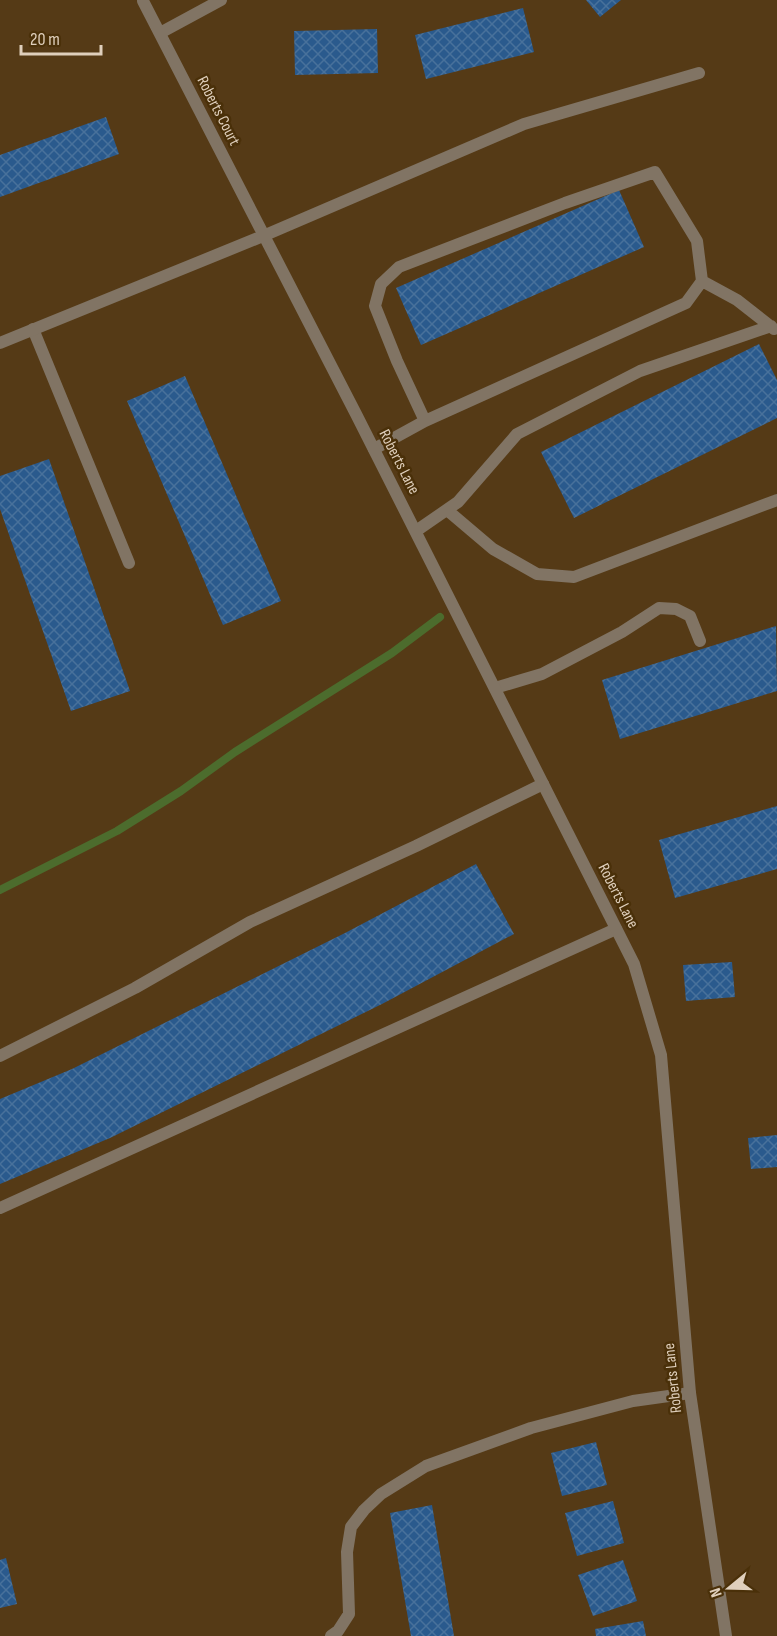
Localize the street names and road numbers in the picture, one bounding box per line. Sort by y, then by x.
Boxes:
street label: Roberts Court [192,73,244,149]
street label: Roberts Lane [375,426,423,498]
street label: Roberts Lane [594,860,642,932]
street label: Roberts Lane [660,1342,686,1414]

